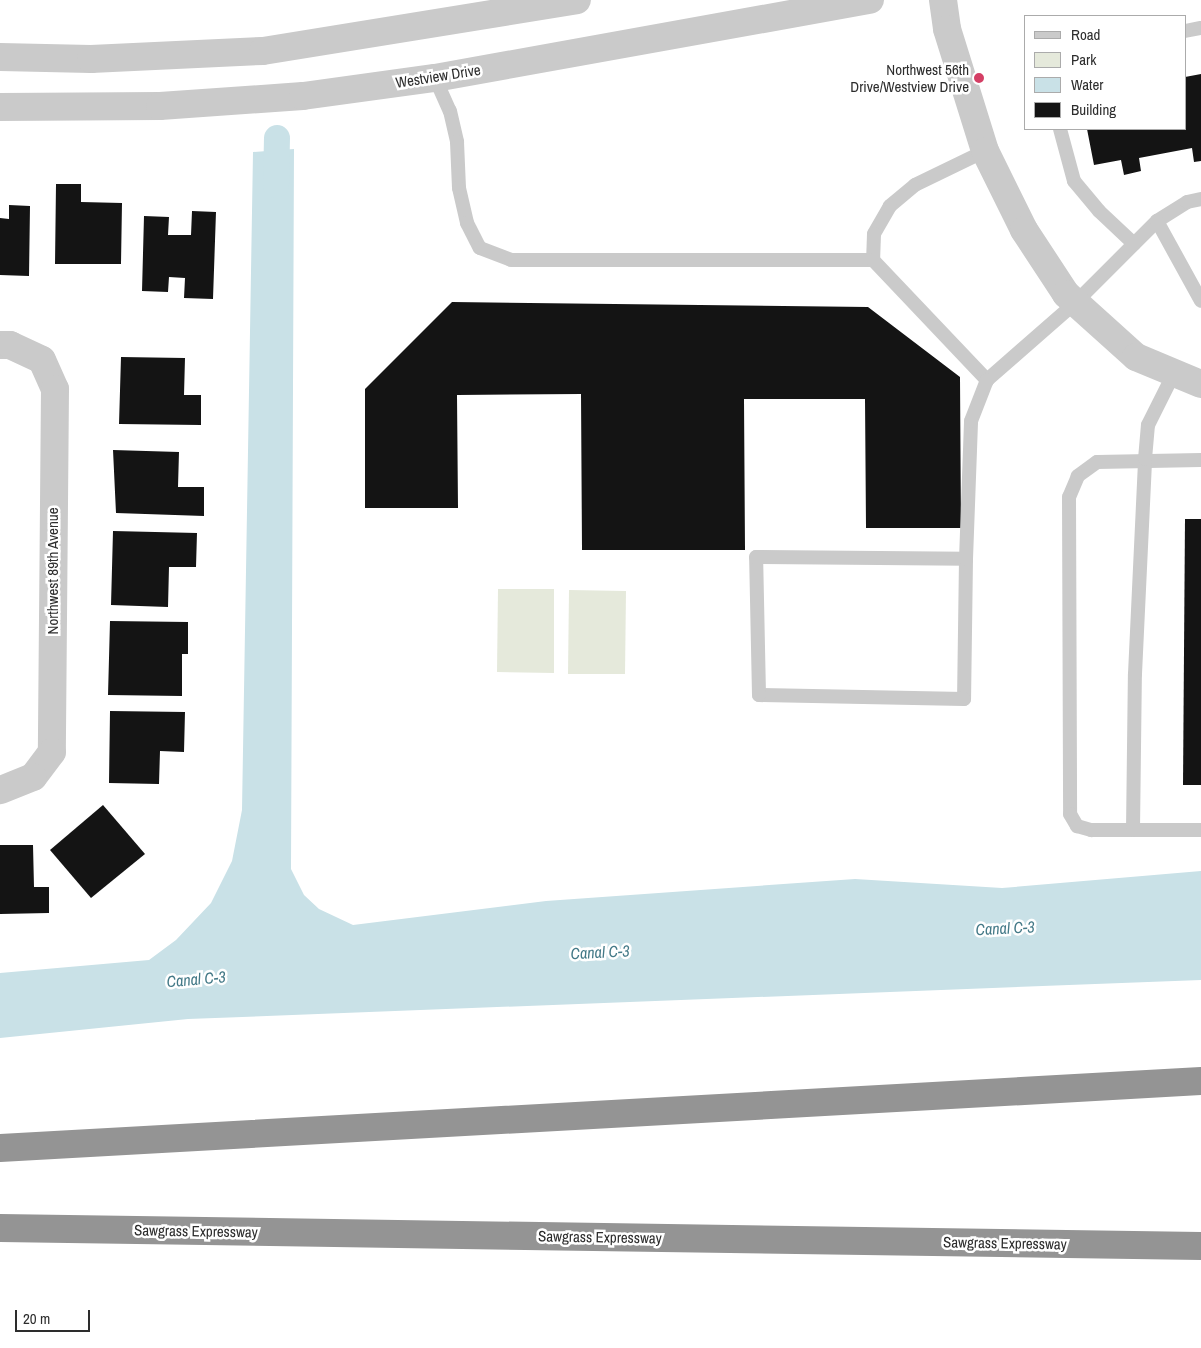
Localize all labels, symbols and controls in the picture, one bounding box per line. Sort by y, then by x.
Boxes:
legend [1024,15,1186,130]
text: Road [1071,24,1100,45]
text: Park [1071,49,1096,70]
street label: Westview Drive [394,60,482,92]
place label: Northwest 56th Drive/Westview Drive [850,60,969,95]
marker: Northwest 56th Drive/Westview Drive [973,72,985,84]
text: Water [1071,74,1103,95]
text: Building [1071,99,1116,120]
street label: Northwest 89th Avenue [44,507,62,635]
water label: Canal C-3 [975,917,1035,939]
water label: Canal C-3 [570,941,630,963]
water label: Canal C-3 [166,967,226,991]
street label: Sawgrass Expressway [134,1221,258,1241]
street label: Sawgrass Expressway [538,1227,662,1247]
street label: Sawgrass Expressway [943,1233,1067,1253]
scale bar [18,1300,92,1332]
text: 20 m [23,1308,50,1329]

